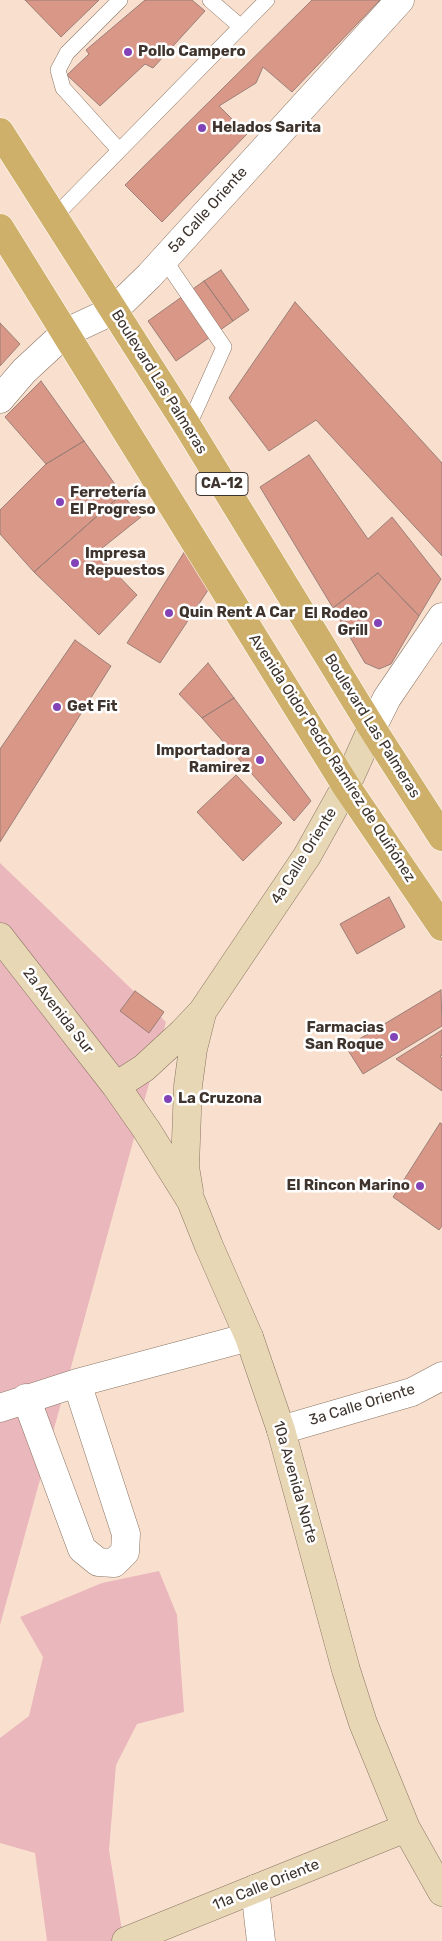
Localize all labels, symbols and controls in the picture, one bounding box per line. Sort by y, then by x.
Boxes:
place label: Pollo Campero [138,43,246,61]
marker: Pollo Campero [122,46,134,58]
place label: Helados Sarita [212,119,321,137]
marker: Helados Sarita [196,122,208,134]
street label: 5a Calle Oriente [165,163,251,257]
street label: Boulevard Las Palmeras [107,307,211,457]
road number: CA-12 [196,472,248,496]
place label: Ferretería El Progreso [70,484,156,519]
marker: Ferretería El Progreso [54,496,66,508]
place label: Impresa Repuestos [85,545,165,580]
marker: Impresa Repuestos [69,557,81,569]
place label: Quin Rent A Car [179,604,295,622]
place label: El Rodeo Grill [304,605,368,640]
marker: Quin Rent A Car [163,607,175,619]
marker: El Rodeo Grill [372,617,384,629]
street label: Avenida Oidor Pedro Ramírez de Quiñónez [245,631,419,885]
street label: Boulevard Las Palmeras [320,651,424,801]
place label: Get Fit [67,698,117,716]
marker: Get Fit [51,701,63,713]
place label: Importadora Ramirez [156,742,250,777]
marker: Importadora Ramirez [254,754,266,766]
street label: 4a Calle Oriente [267,805,341,907]
street label: 2a Avenida Sur [19,964,97,1058]
place label: Farmacias San Roque [305,1019,384,1054]
marker: Farmacias San Roque [388,1031,400,1043]
place label: La Cruzona [178,1090,262,1108]
marker: La Cruzona [162,1093,174,1105]
place label: El Rincon Marino [287,1177,410,1195]
marker: El Rincon Marino [414,1180,426,1192]
street label: 3a Calle Oriente [307,1380,417,1430]
street label: 10a Avenida Norte [269,1419,321,1545]
street label: 11a Calle Oriente [210,1855,322,1915]

